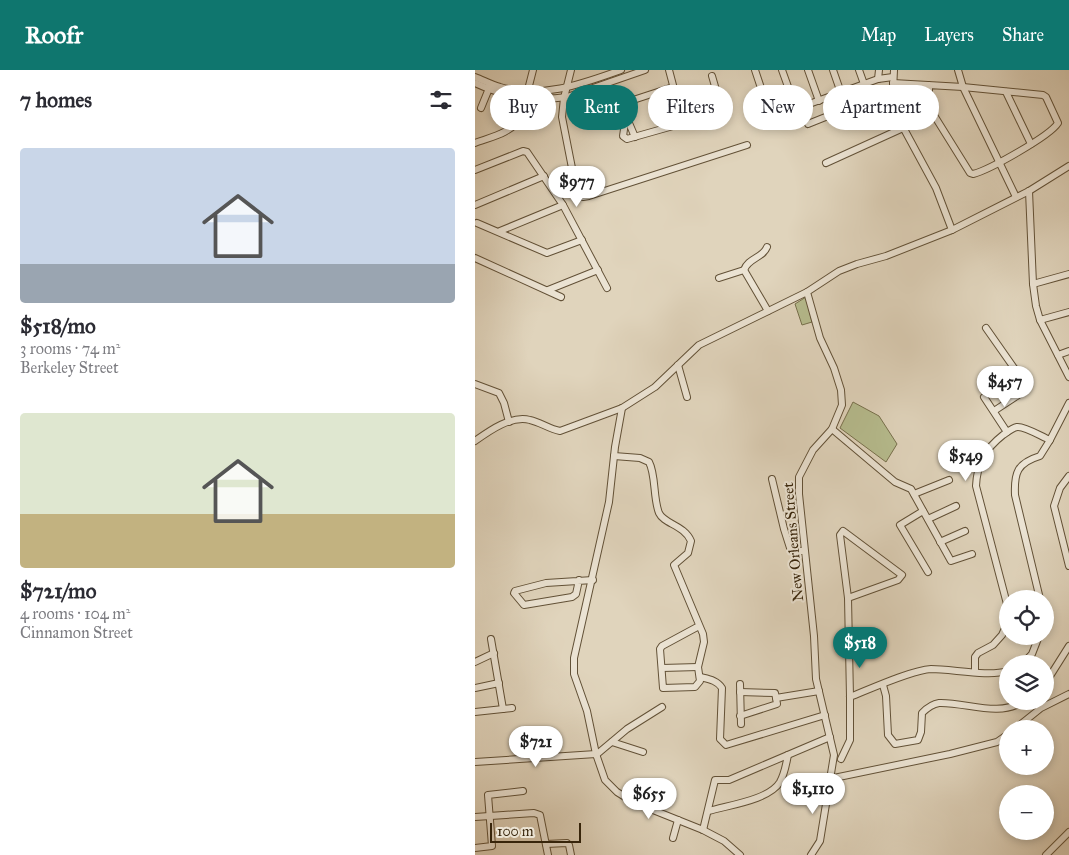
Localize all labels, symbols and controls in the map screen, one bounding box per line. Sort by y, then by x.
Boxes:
text: Roofr [25,20,83,50]
text: Map [861,24,896,46]
text: Layers [924,24,974,46]
text: Share [1002,24,1044,46]
chip: Buy [490,85,556,130]
chip: Rent [566,85,638,130]
chip: Filters [648,85,733,130]
chip: New [743,85,813,130]
chip: Apartment [823,85,939,130]
icon: filters [427,86,455,114]
text: 7 homes [20,87,92,113]
pin: $977 [547,166,607,208]
text: $977 [559,172,595,191]
icon: home [193,181,283,271]
text: $518/mo [20,313,96,339]
text: 3 rooms · 74 m² [20,339,120,358]
text: Berkeley Street [20,358,119,377]
pin: $457 [975,366,1035,408]
text: $457 [988,372,1022,391]
pin: $549 [936,440,996,482]
icon: home [193,446,283,536]
text: $549 [949,446,983,465]
street label: New Orleans Street [779,481,807,602]
text: $721/mo [20,578,96,604]
map controls [999,590,1054,840]
button: locate [999,590,1054,645]
text: 4 rooms · 104 m² [20,604,130,623]
text: Cinnamon Street [20,623,133,642]
pin: $518 [830,626,890,669]
text: $518 [844,633,876,652]
button: layers [999,655,1054,710]
button: + [999,720,1054,775]
pin: $721 [506,726,566,768]
text: $721 [520,732,552,751]
pin: $1,110 [772,772,854,815]
pin: $655 [619,778,679,820]
text: $1,110 [792,779,834,798]
text: $655 [633,784,665,803]
button: − [999,785,1054,840]
scale bar [490,820,581,843]
text: 100 m [497,823,534,840]

